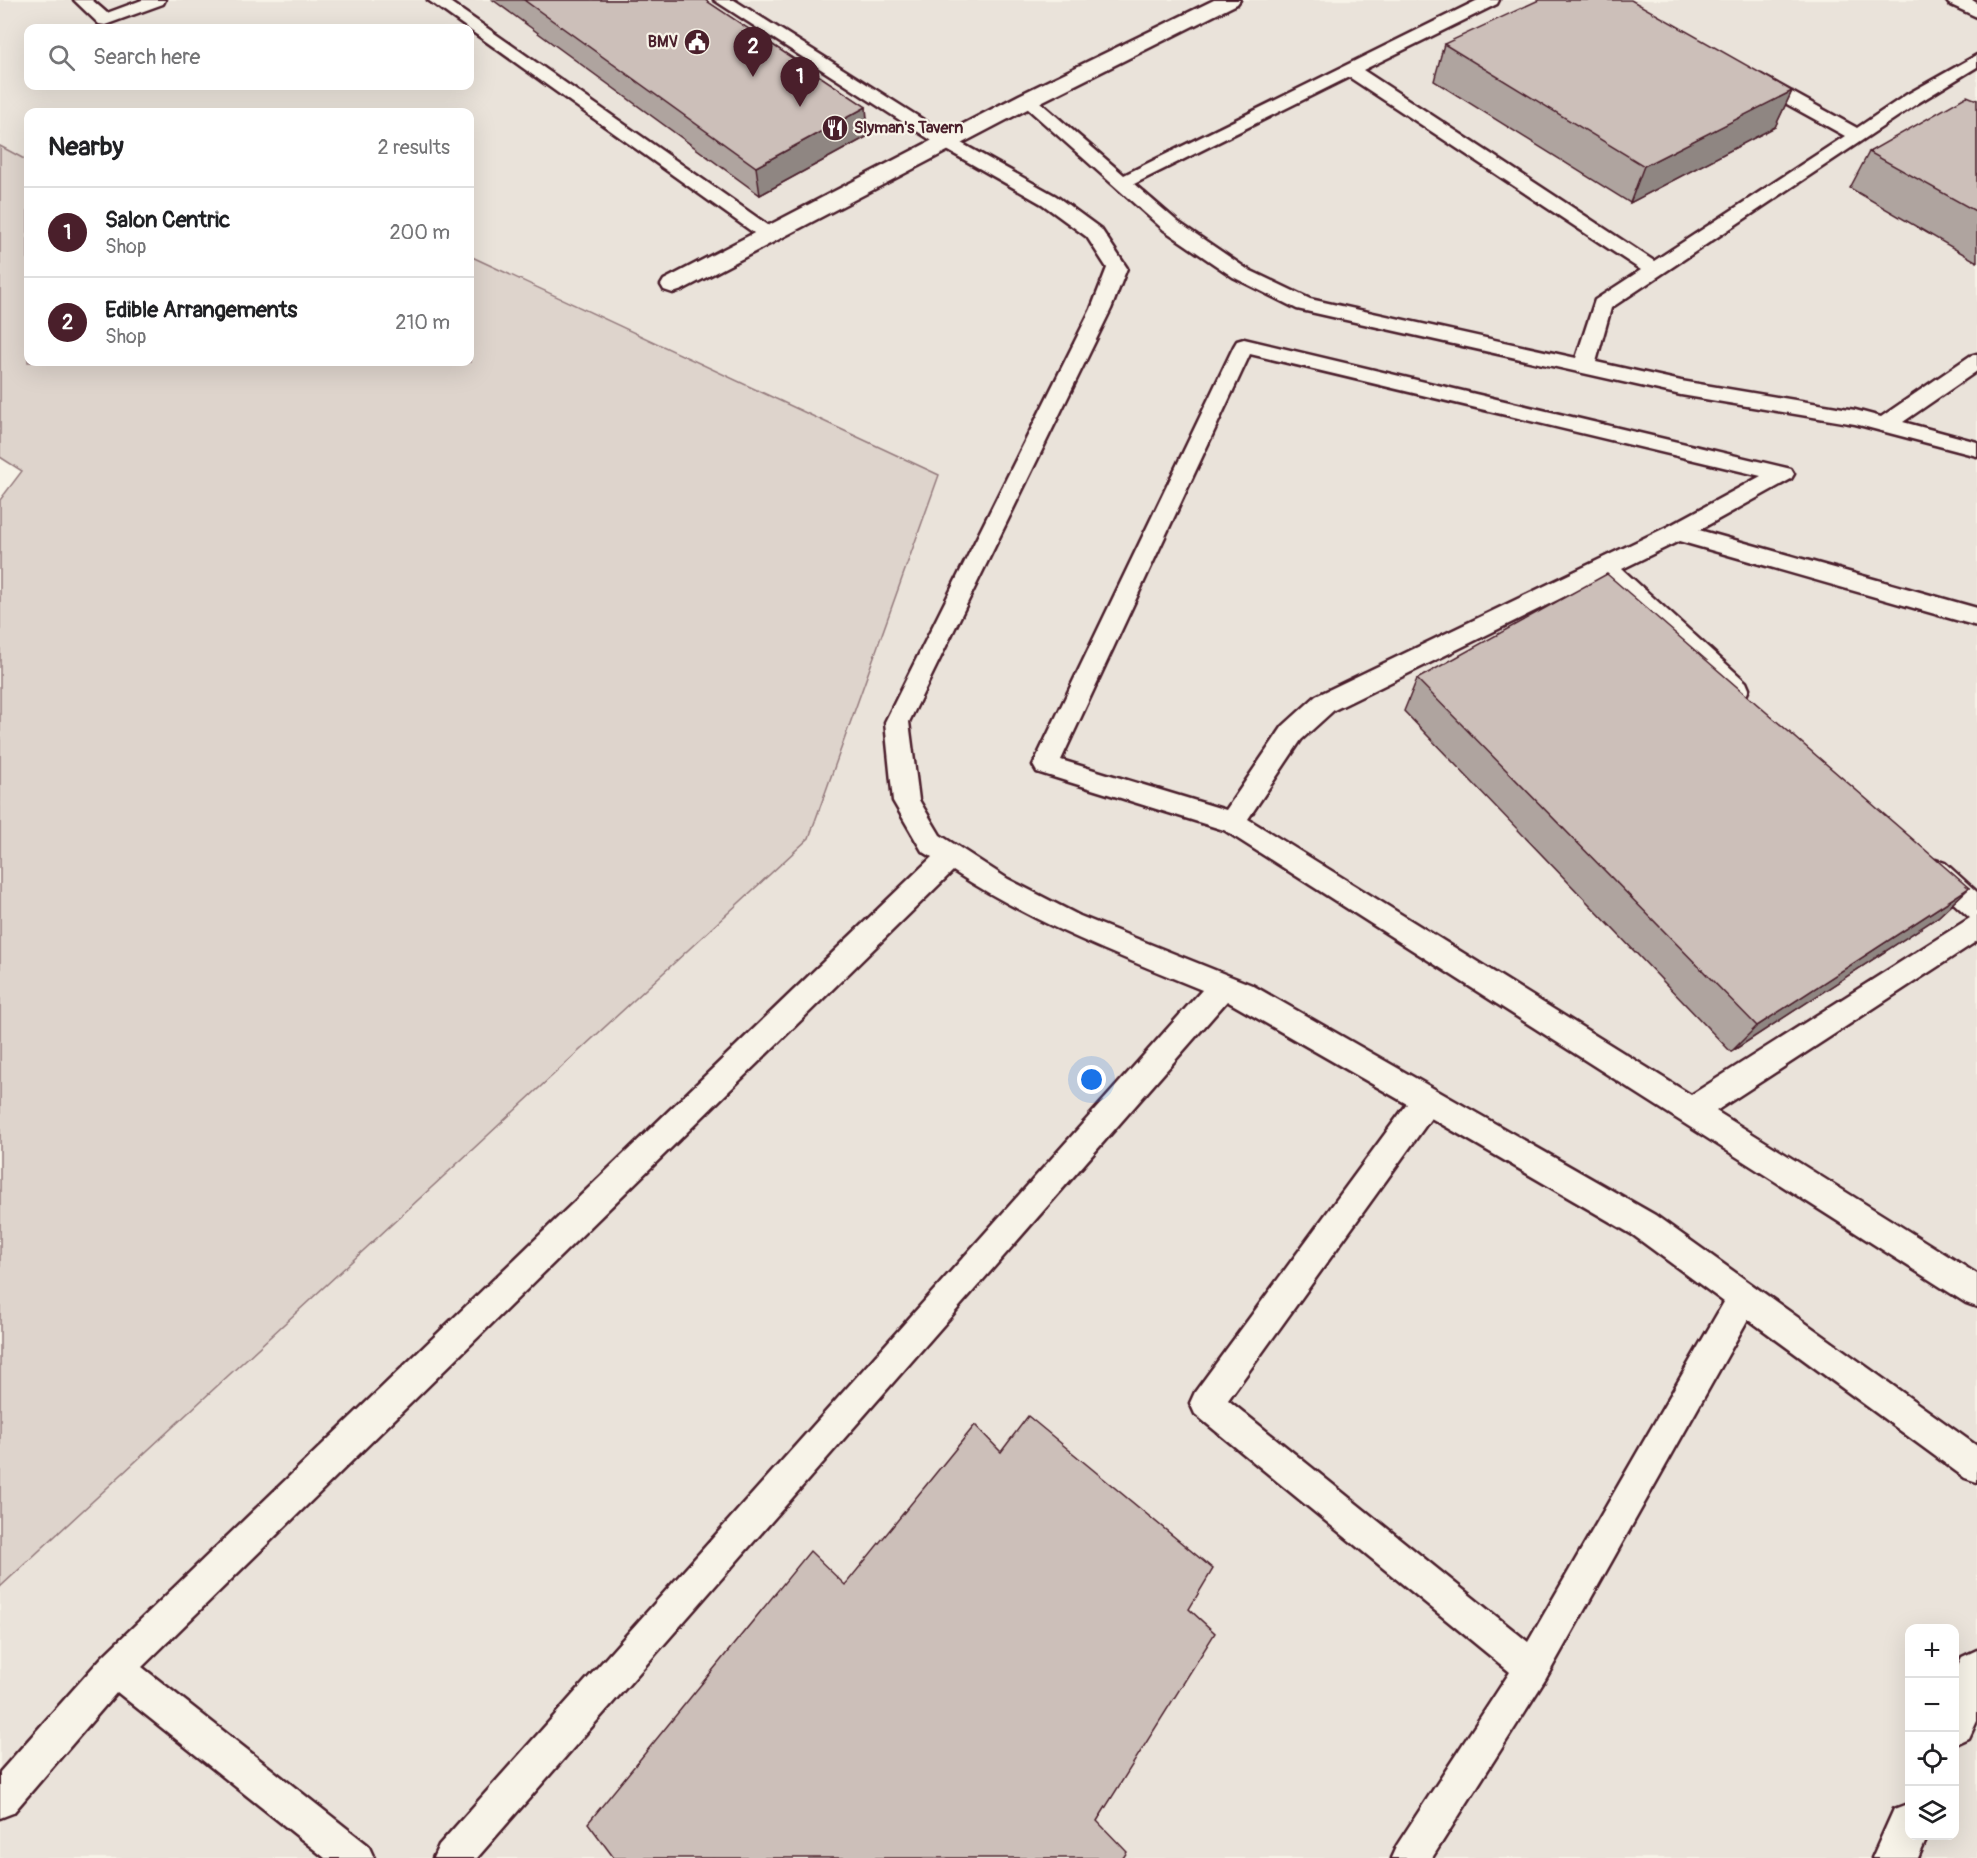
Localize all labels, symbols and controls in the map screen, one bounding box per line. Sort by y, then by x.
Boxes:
search box [24,24,474,90]
public building icon: BMV [682,27,712,57]
pin: 2 [734,28,772,77]
place label: BMV [648,32,678,52]
icon: search [45,41,78,74]
text: Search here [93,43,200,71]
pin: 1 [780,57,820,107]
restaurant icon: Slyman's Tavern [820,113,850,143]
place label: Slyman's Tavern [854,118,963,138]
text: Nearby [48,131,124,163]
text: 2 results [378,135,450,160]
text: Salon Centric [105,206,230,234]
text: 1 [64,220,71,245]
text: 200 m [389,220,450,245]
text: Shop [105,234,146,259]
text: Edible Arrangements [105,296,297,324]
text: 2 [62,310,73,335]
text: 210 m [395,310,450,335]
text: Shop [105,324,146,349]
your location [1077,1065,1106,1094]
map controls [1905,1624,1959,1840]
button: + [1905,1624,1959,1678]
button: − [1905,1678,1959,1732]
button: locate [1905,1732,1959,1786]
button: layers [1905,1786,1959,1840]

